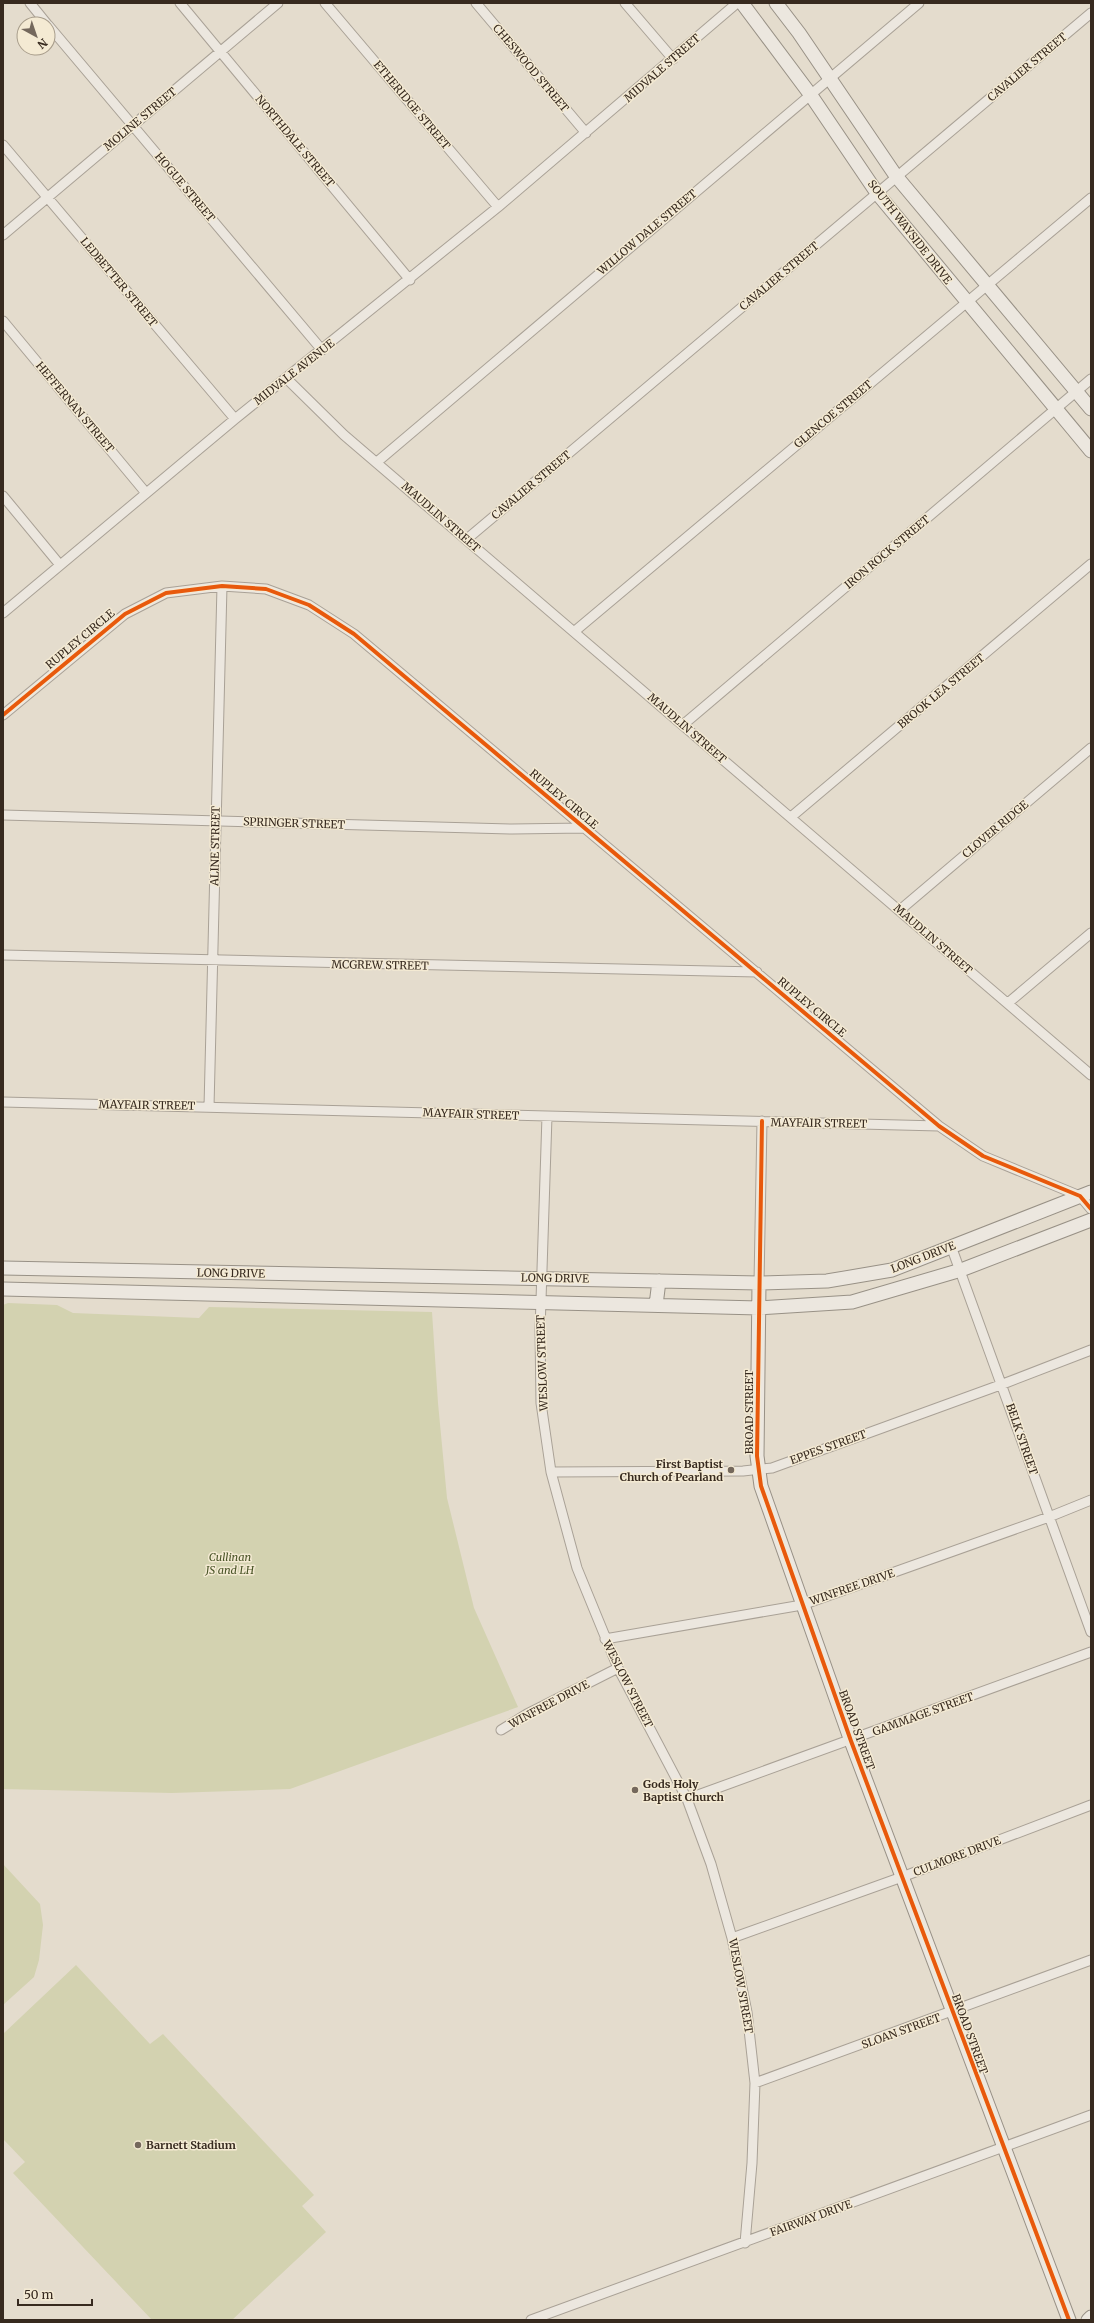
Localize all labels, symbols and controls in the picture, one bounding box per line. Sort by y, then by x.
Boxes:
north arrow [16,16,56,56]
street label: CHESWOOD STREET [490,21,572,115]
street label: CAVALIER STREET [984,30,1070,104]
street label: MIDVALE STREET [621,31,703,105]
text: N [34,36,50,52]
street label: ETHERIDGE STREET [371,58,453,153]
street label: MOLINE STREET [101,84,179,154]
street label: NORTHDALE STREET [253,92,338,190]
street label: HOGUE STREET [152,150,218,225]
street label: SOUTH WAYSIDE DRIVE [865,177,955,287]
street label: WILLOW DALE STREET [594,186,700,278]
street label: LEDBETTER STREET [78,235,161,330]
street label: CAVALIER STREET [736,239,822,313]
street label: MIDVALE AVENUE [251,336,337,408]
street label: HEFFERNAN STREET [33,359,117,456]
street label: GLENCOE STREET [791,377,875,451]
street label: CAVALIER STREET [488,448,574,522]
street label: MAUDLIN STREET [399,479,484,555]
street label: IRON ROCK STREET [841,512,933,592]
street label: RUPLEY CIRCLE [43,606,117,672]
street label: BROOK LEA STREET [895,650,988,731]
street label: MAUDLIN STREET [645,690,730,766]
street label: RUPLEY CIRCLE [527,766,601,832]
street label: CLOVER RIDGE [959,797,1031,861]
street label: ALINE STREET [207,806,223,887]
street label: SPRINGER STREET [243,814,346,832]
street label: MAUDLIN STREET [891,901,976,977]
street label: MCGREW STREET [331,957,429,973]
street label: RUPLEY CIRCLE [775,974,849,1040]
street label: MAYFAIR STREET [99,1097,196,1113]
street label: MAYFAIR STREET [422,1105,520,1123]
street label: MAYFAIR STREET [771,1115,868,1131]
street label: LONG DRIVE [889,1238,957,1276]
street label: LONG DRIVE [197,1265,265,1281]
street label: LONG DRIVE [521,1270,589,1286]
street label: WESLOW STREET [533,1314,551,1412]
street label: BROAD STREET [742,1369,756,1454]
street label: BELK STREET [1003,1401,1041,1477]
street label: EPPES STREET [788,1427,868,1467]
place label: First Baptist Church of Pearland [620,1457,724,1484]
marker: First Baptist Church of Pearland [726,1465,736,1475]
park label: Cullinan JS and LH [205,1550,255,1577]
street label: WINFREE DRIVE [807,1566,896,1608]
street label: WESLOW STREET [599,1637,656,1730]
street label: WINFREE DRIVE [505,1677,592,1732]
street label: BROAD STREET [836,1688,878,1772]
street label: GAMMAGE STREET [870,1689,976,1739]
place label: Gods Holy Baptist Church [643,1777,725,1804]
marker: Gods Holy Baptist Church [630,1785,640,1795]
street label: CULMORE DRIVE [911,1833,1003,1879]
street label: WESLOW STREET [726,1936,756,2035]
street label: BROAD STREET [949,1992,991,2076]
street label: SLOAN STREET [860,2010,943,2052]
place label: Barnett Stadium [146,2138,236,2152]
marker: Barnett Stadium [133,2140,143,2150]
street label: FAIRWAY DRIVE [768,2197,854,2239]
scale bar [18,2281,92,2307]
text: 50 m [24,2287,53,2302]

